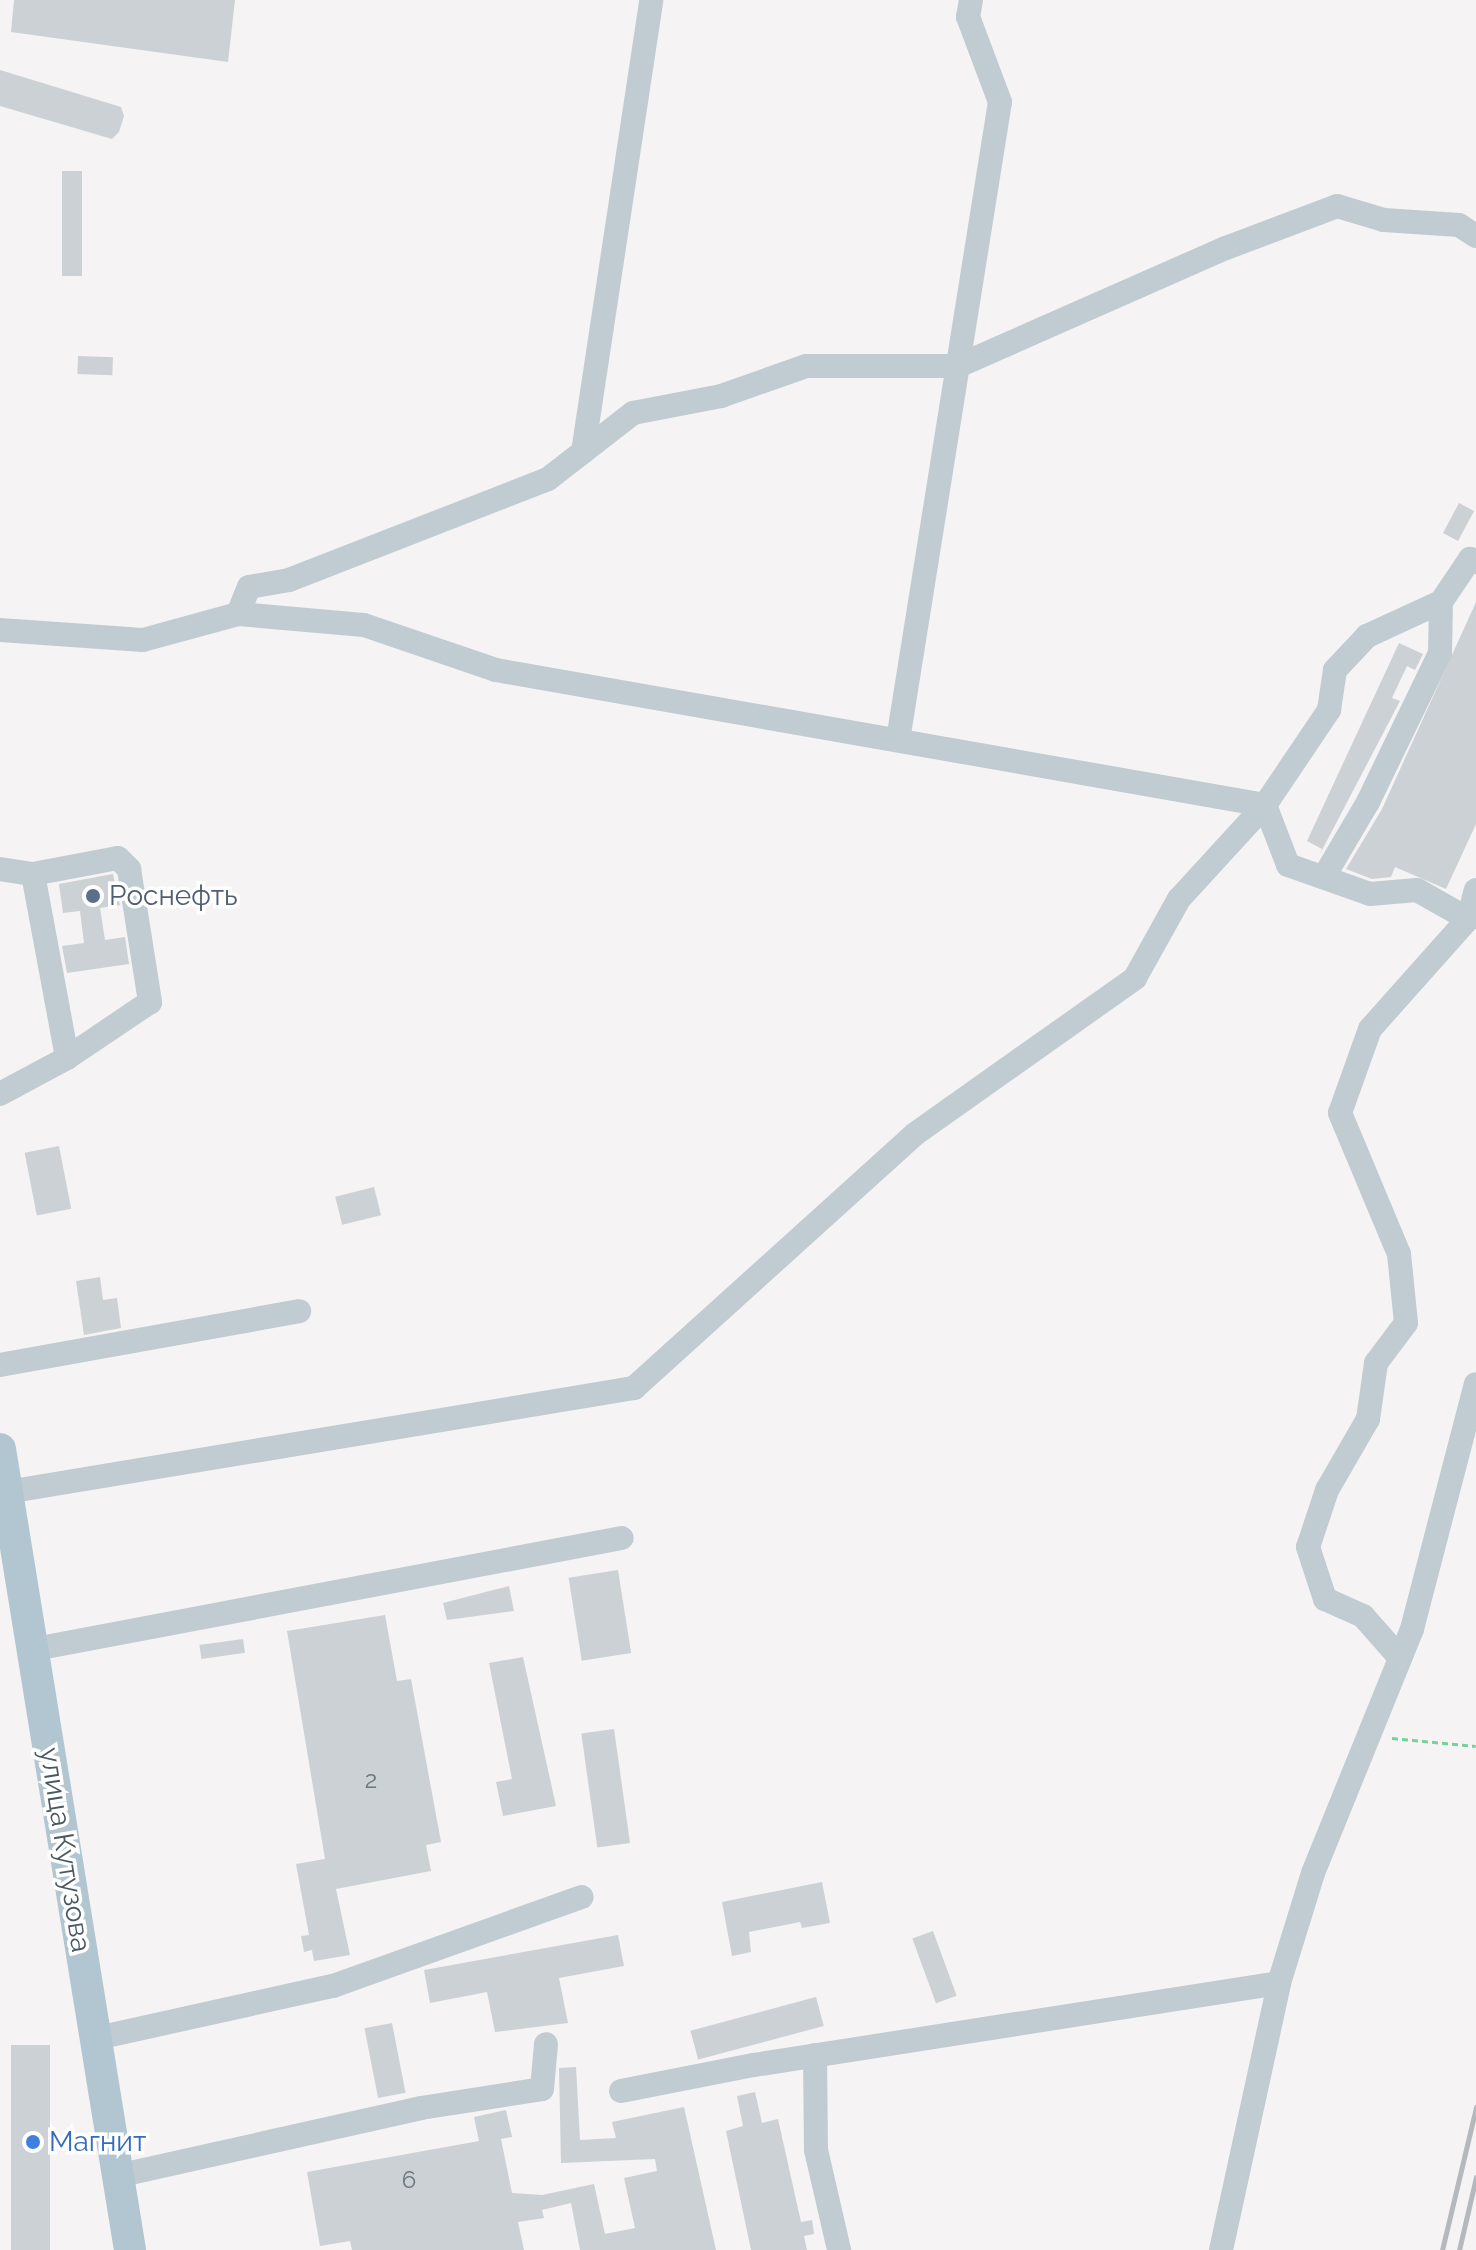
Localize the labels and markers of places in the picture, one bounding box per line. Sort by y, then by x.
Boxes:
place label: Роснефть [109,879,238,913]
marker: Роснефть [84,887,102,905]
place label: Магнит [49,2125,146,2159]
marker: Магнит [24,2133,42,2151]

